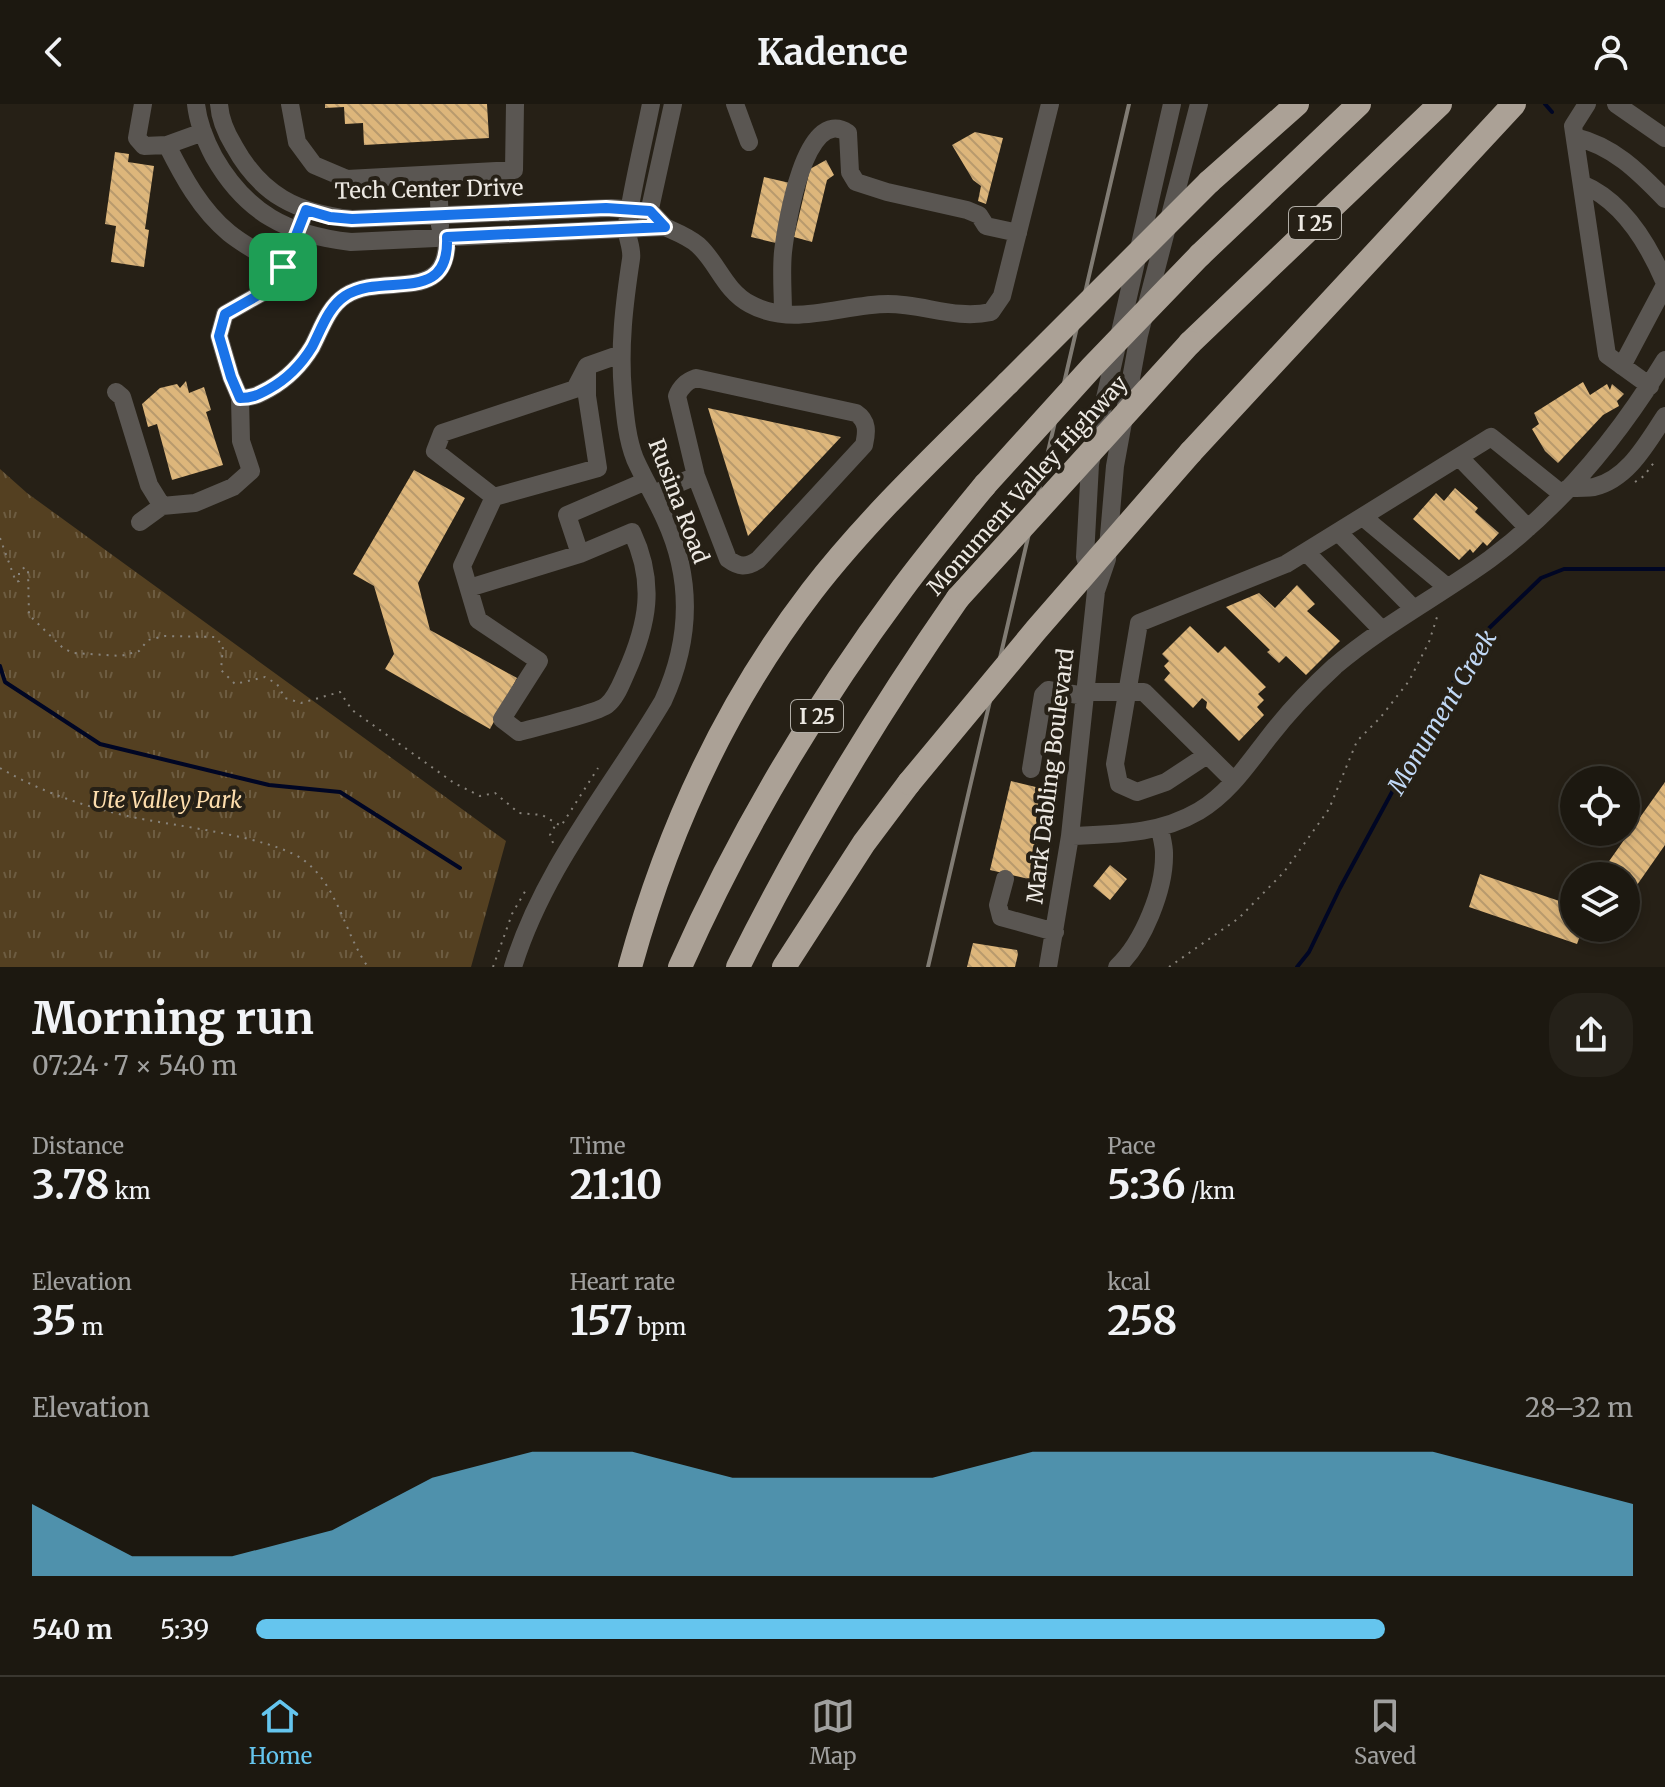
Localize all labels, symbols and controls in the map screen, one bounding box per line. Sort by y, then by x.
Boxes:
icon: back [32,30,76,74]
text: Kadence [757,30,908,75]
icon: person [1589,30,1633,74]
street label: Tech Center Drive [334,173,524,205]
road number: I 25 [1289,207,1341,239]
pin [249,233,317,301]
icon: arrive [261,245,305,289]
street label: Monument Valley Highway [921,369,1133,601]
street label: Rusina Road [642,435,716,567]
water label: Monument Creek [1380,624,1503,801]
street label: Mark Dabling Boulevard [1020,647,1080,905]
road number: I 25 [791,700,843,732]
map controls [1560,766,1640,942]
button: locate [1560,766,1640,846]
park label: Ute Valley Park [92,786,242,814]
button: layers [1560,862,1640,942]
text: Morning run [32,991,314,1046]
button: share [1549,993,1633,1077]
text: 07:24 · 7 × 540 m [32,1049,237,1082]
text: Distance [32,1132,124,1160]
text: Time [570,1132,625,1160]
text: Pace [1107,1132,1155,1160]
text: 3.78 [32,1160,110,1210]
text: 21:10 [570,1160,662,1210]
text: 5:36 [1107,1160,1186,1210]
text: km [110,1177,151,1205]
text: /km [1186,1177,1235,1205]
text: Elevation [32,1268,132,1296]
text: Heart rate [570,1268,675,1296]
text: kcal [1107,1268,1151,1296]
text: 35 [32,1296,77,1346]
text: 157 [570,1296,633,1346]
text: 258 [1107,1296,1177,1346]
text: m [77,1313,104,1341]
text: bpm [633,1313,686,1341]
text: Elevation [32,1391,150,1424]
text: 28–32 m [1525,1391,1633,1424]
text: 540 m [32,1613,113,1646]
text: 5:39 [160,1613,209,1646]
tab: Home [249,1694,312,1770]
tab: Map [810,1694,856,1770]
tab: Saved [1354,1694,1416,1770]

